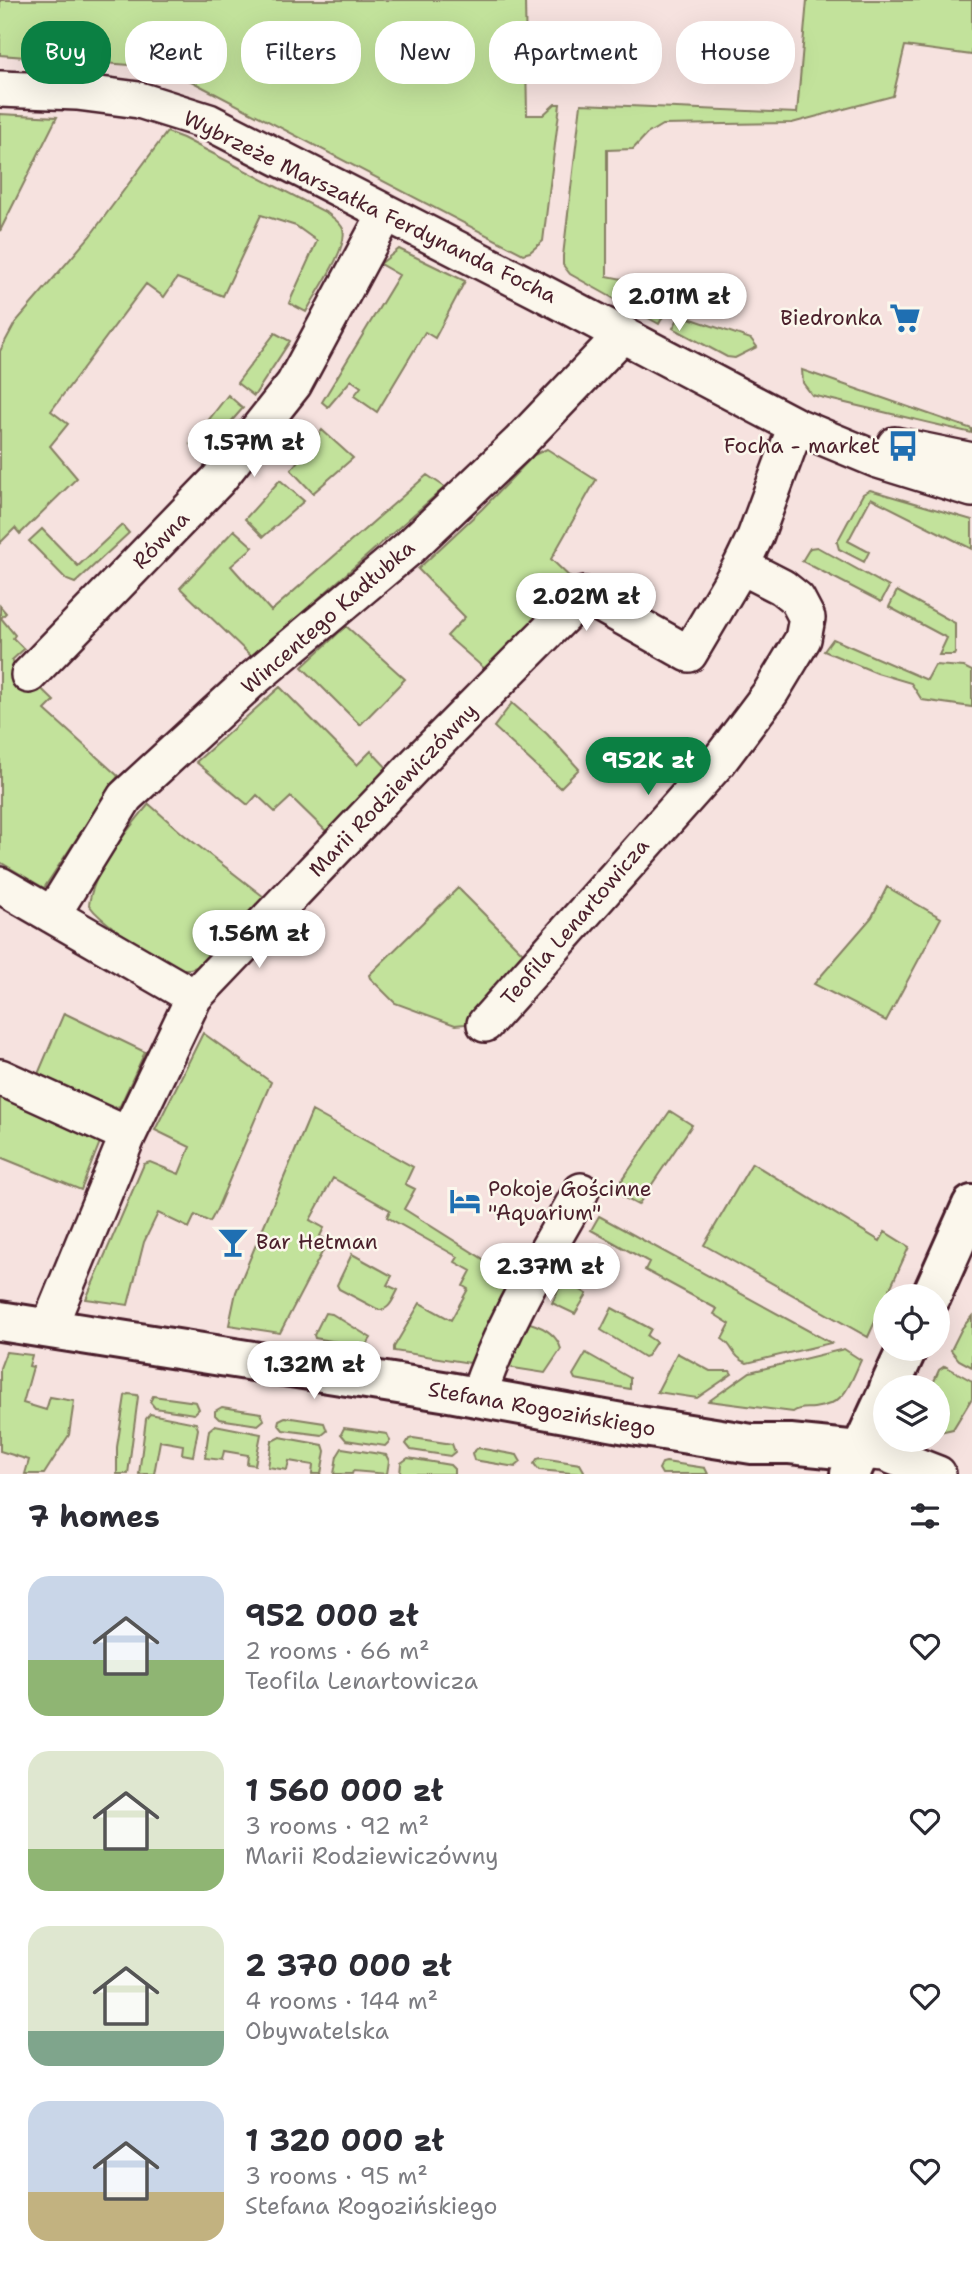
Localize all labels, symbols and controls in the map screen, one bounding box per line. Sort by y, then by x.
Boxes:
chip: Buy [21,21,111,84]
chip: Rent [125,21,227,84]
chip: Filters [241,21,361,84]
chip: New [375,21,475,84]
chip: Apartment [489,21,662,84]
chip: House [676,21,795,84]
street label: Wybrzeże Marszałka Ferdynanda Focha [179,104,561,310]
pin: 2.01M zł [607,274,751,333]
text: 2.01M zł [628,281,730,311]
supermarket icon: Biedronka [888,301,922,335]
place label: Biedronka [780,304,882,332]
pin: 1.57M zł [182,420,326,479]
text: 1.57M zł [204,427,304,457]
bus stop icon: Focha - market [886,429,920,463]
place label: Focha - market [724,432,880,460]
street label: Równa [126,505,196,575]
street label: Wincentego Kadłubka [235,534,421,700]
pin: 2.02M zł [514,574,658,633]
text: 2.02M zł [532,581,640,611]
street label: Marii Rodziewiczówny [303,697,483,883]
pin: 952K zł [583,738,713,797]
text: 952K zł [602,745,694,775]
street label: Teofila Lenartowicza [495,832,655,1012]
pin: 1.56M zł [187,911,331,970]
text: 1.56M zł [208,918,310,948]
place label: Pokoje Gościnne "Aquarium" [488,1175,652,1227]
hotel icon: Pokoje Gościnne "Aquarium" [448,1184,482,1218]
bar icon: Bar Hetman [216,1225,250,1259]
place label: Bar Hetman [256,1228,378,1256]
pin: 2.37M zł [478,1244,622,1303]
text: 2.37M zł [496,1251,604,1281]
map controls [873,1284,950,1452]
button: locate [873,1284,950,1361]
pin: 1.32M zł [242,1342,386,1401]
text: 1.32M zł [263,1349,365,1379]
street label: Stefana Rogozińskiego [426,1375,658,1443]
button: layers [873,1375,950,1452]
text: 7 homes [28,1496,160,1537]
icon: filters [906,1497,944,1535]
text: 952 000 zł [245,1595,419,1636]
icon: home [84,1604,168,1688]
icon: heart [906,1627,944,1665]
text: 2 rooms · 66 m² [245,1636,430,1666]
text: Teofila Lenartowicza [245,1666,478,1696]
text: 1 560 000 zł [245,1770,443,1811]
icon: home [84,1779,168,1863]
icon: heart [906,1802,944,1840]
text: 3 rooms · 92 m² [245,1811,429,1841]
text: Marii Rodziewiczówny [245,1841,499,1871]
text: 2 370 000 zł [245,1945,452,1986]
icon: home [84,1954,168,2038]
icon: heart [906,1977,944,2015]
text: 4 rooms · 144 m² [245,1986,438,2016]
text: Obywatelska [245,2016,389,2046]
text: 1 320 000 zł [245,2120,444,2161]
icon: home [84,2129,168,2213]
icon: heart [906,2152,944,2190]
text: 3 rooms · 95 m² [245,2161,428,2191]
text: Stefana Rogozińskiego [245,2191,498,2221]

